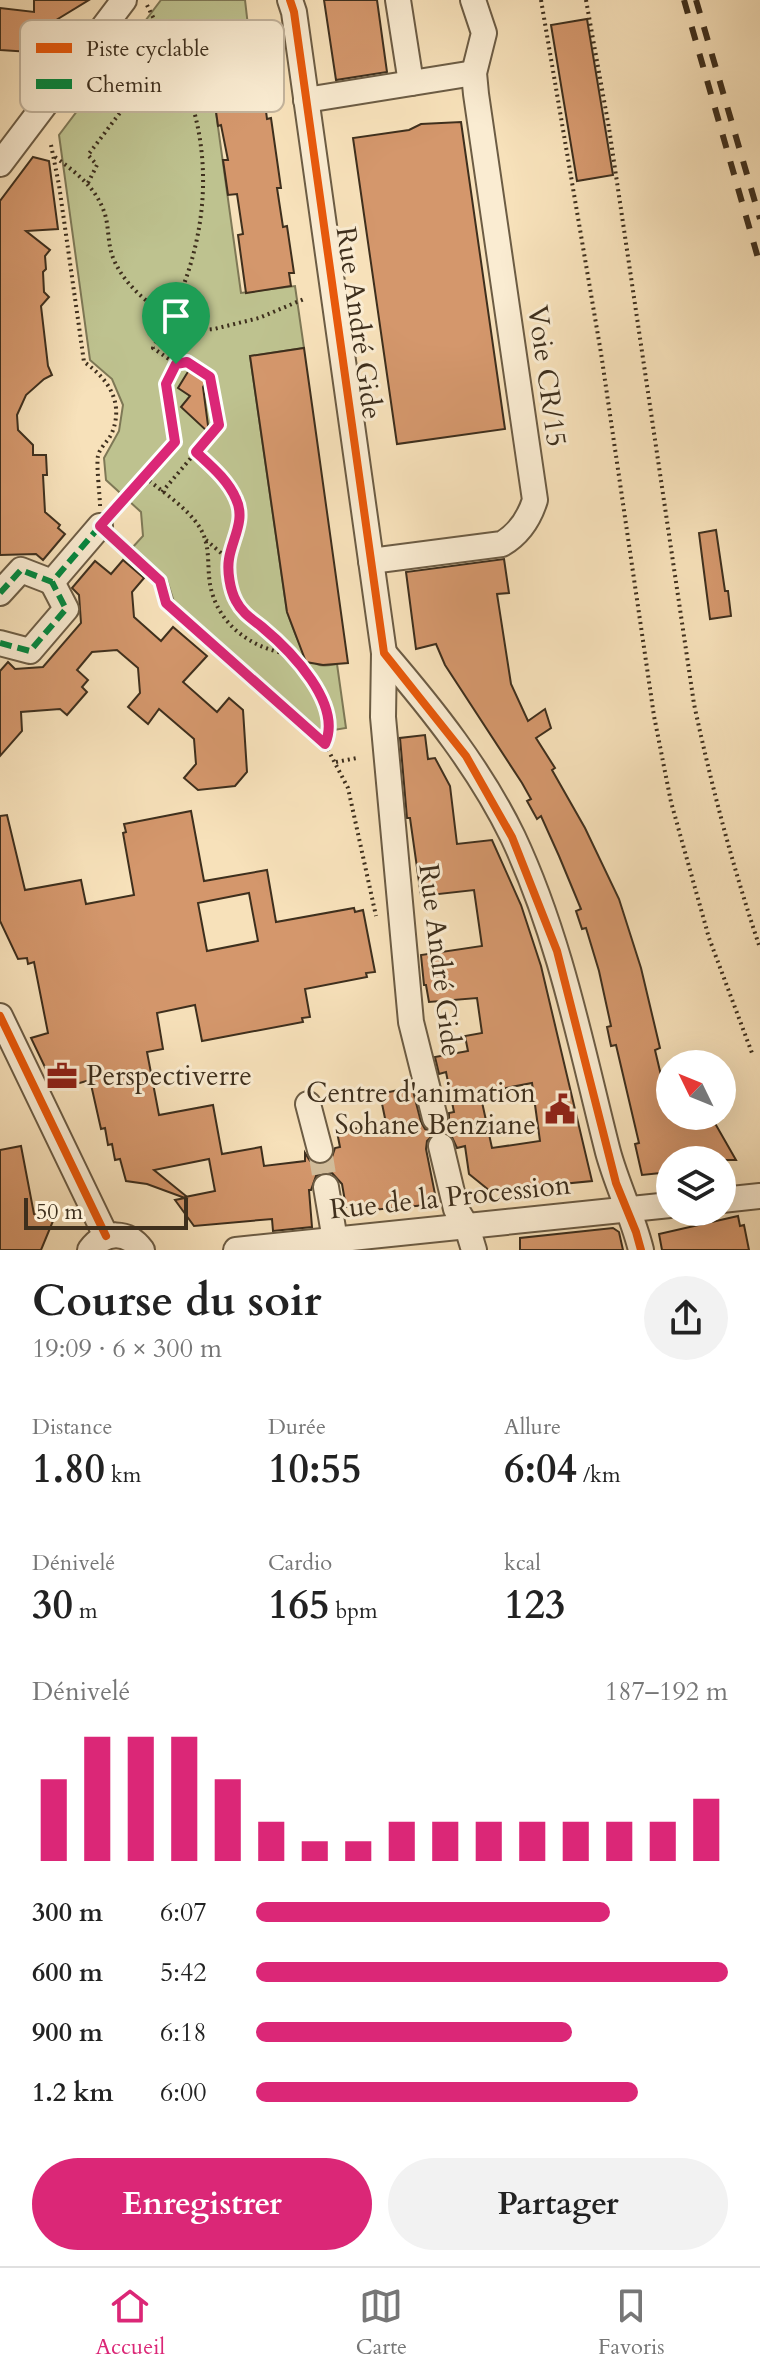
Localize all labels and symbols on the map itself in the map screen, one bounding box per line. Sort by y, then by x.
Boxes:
legend [20,20,284,112]
text: Piste cyclable [86,34,210,64]
text: Chemin [86,70,163,100]
street label: Rue André Gide [327,224,391,422]
pin [142,282,210,364]
street label: Voie CR/15 [518,303,576,449]
street label: Rue André Gide [409,861,471,1059]
north arrow [656,1050,736,1130]
place label: Perspectiverre [86,1057,252,1095]
office icon: Perspectiverre [45,1059,79,1093]
place label: Centre d'animation Sohane Benziane [306,1074,536,1144]
public building icon: Centre d'animation Sohane Benziane [543,1092,577,1126]
street label: Rue de la Procession [328,1165,572,1229]
scale bar [24,1194,188,1230]

